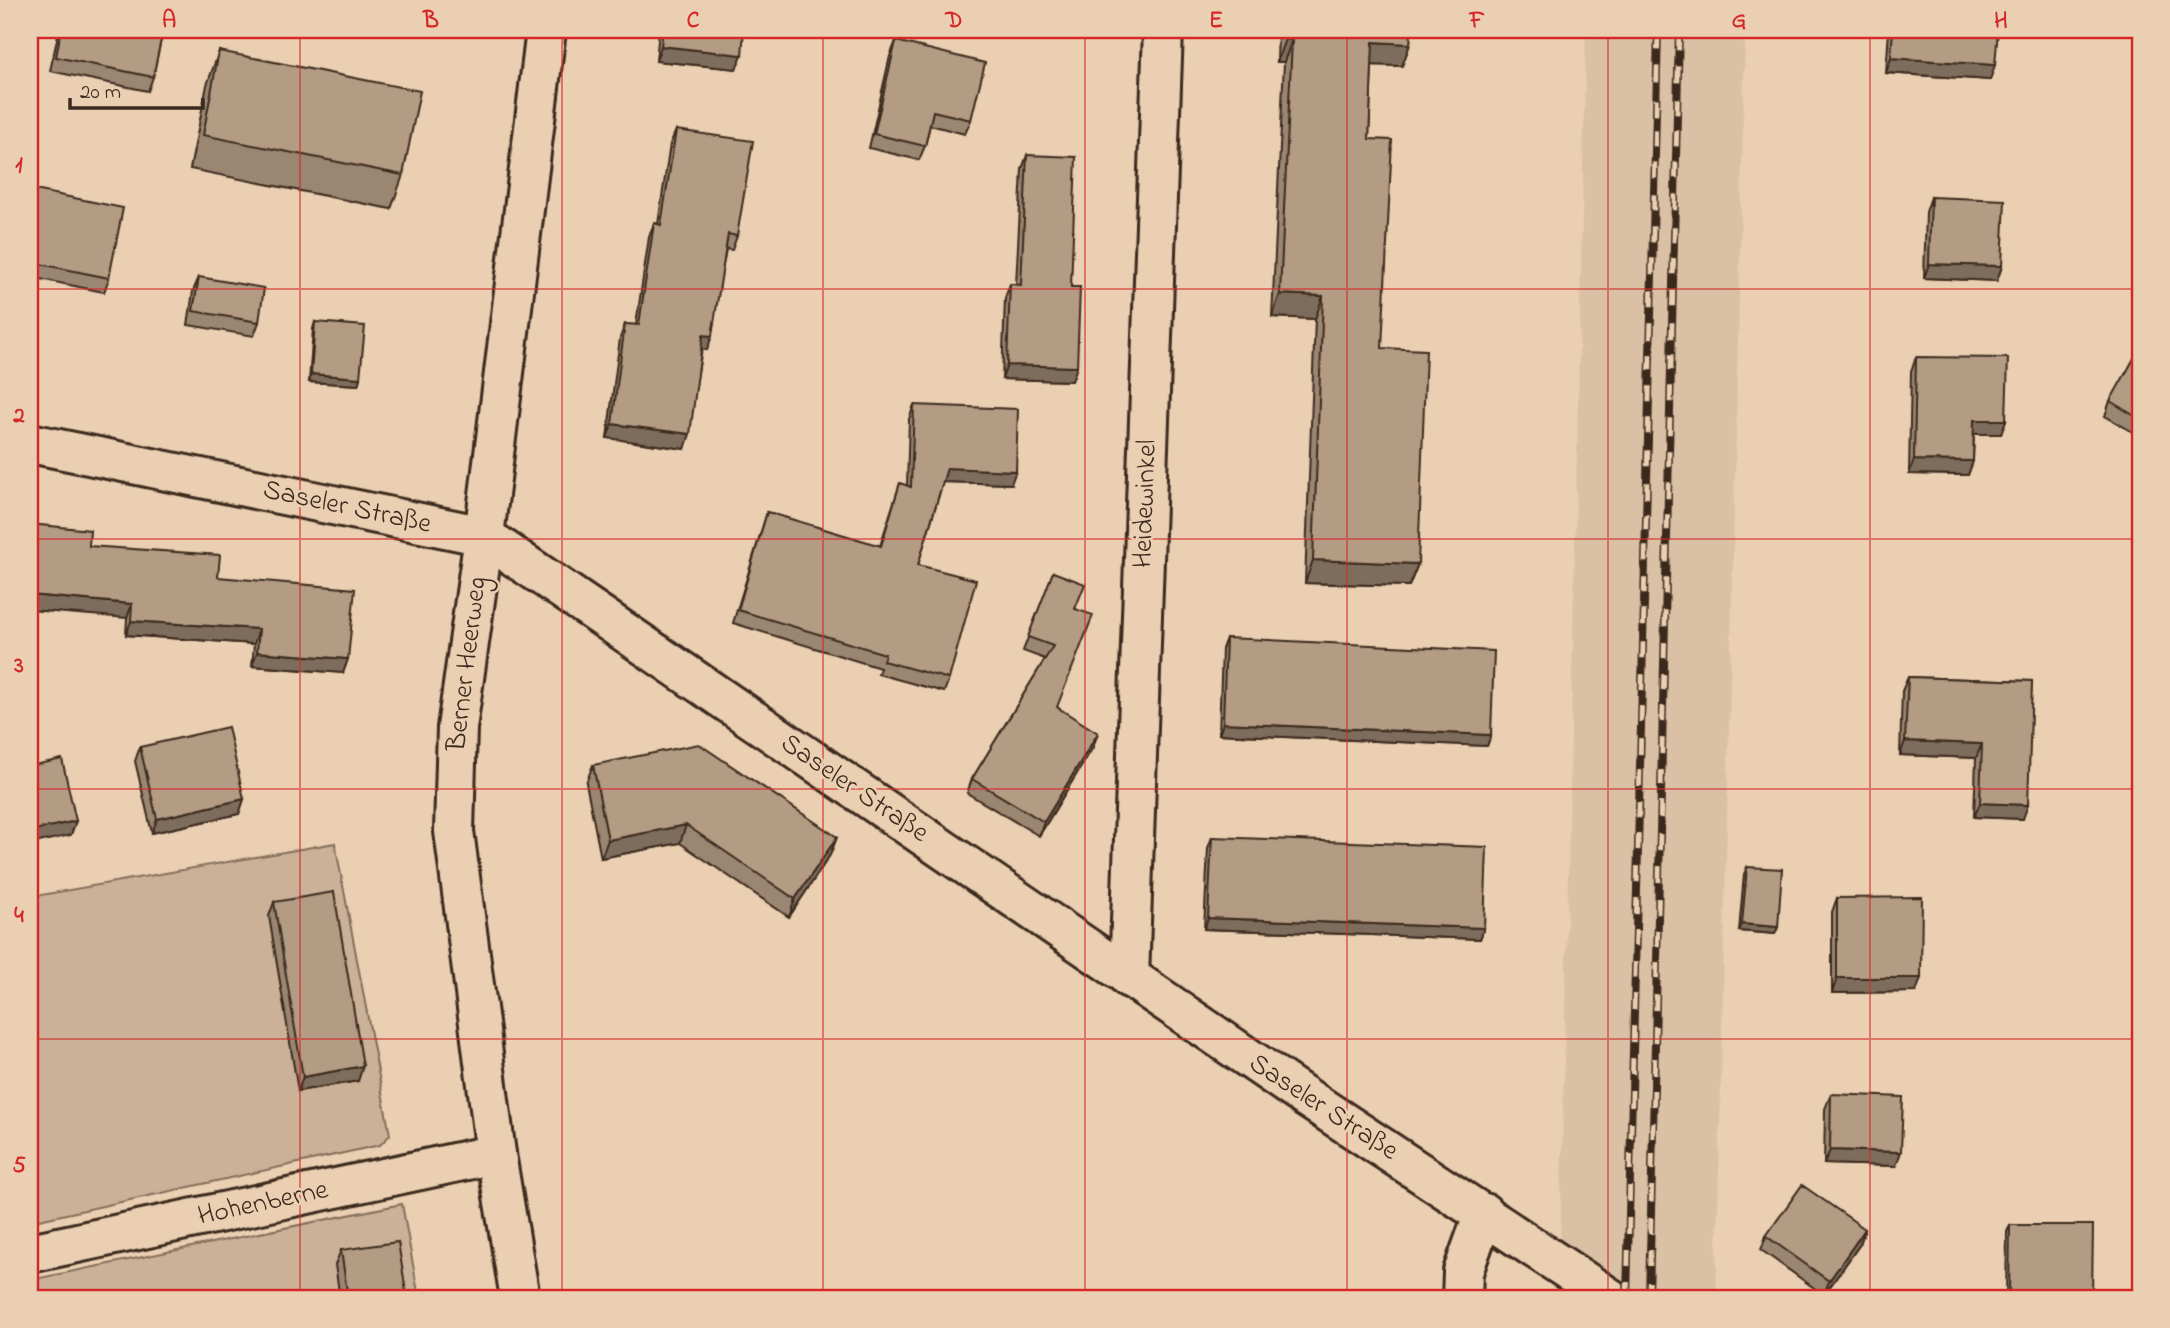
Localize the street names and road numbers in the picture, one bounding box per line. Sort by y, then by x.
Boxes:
street label: Heidewinkel [1123,439,1169,569]
street label: Saseler Straße [259,470,435,546]
street label: Berner Heerweg [437,574,499,755]
street label: Saseler Straße [772,724,937,854]
street label: Saseler Straße [1240,1044,1406,1172]
street label: Hohenberne [194,1170,332,1238]

